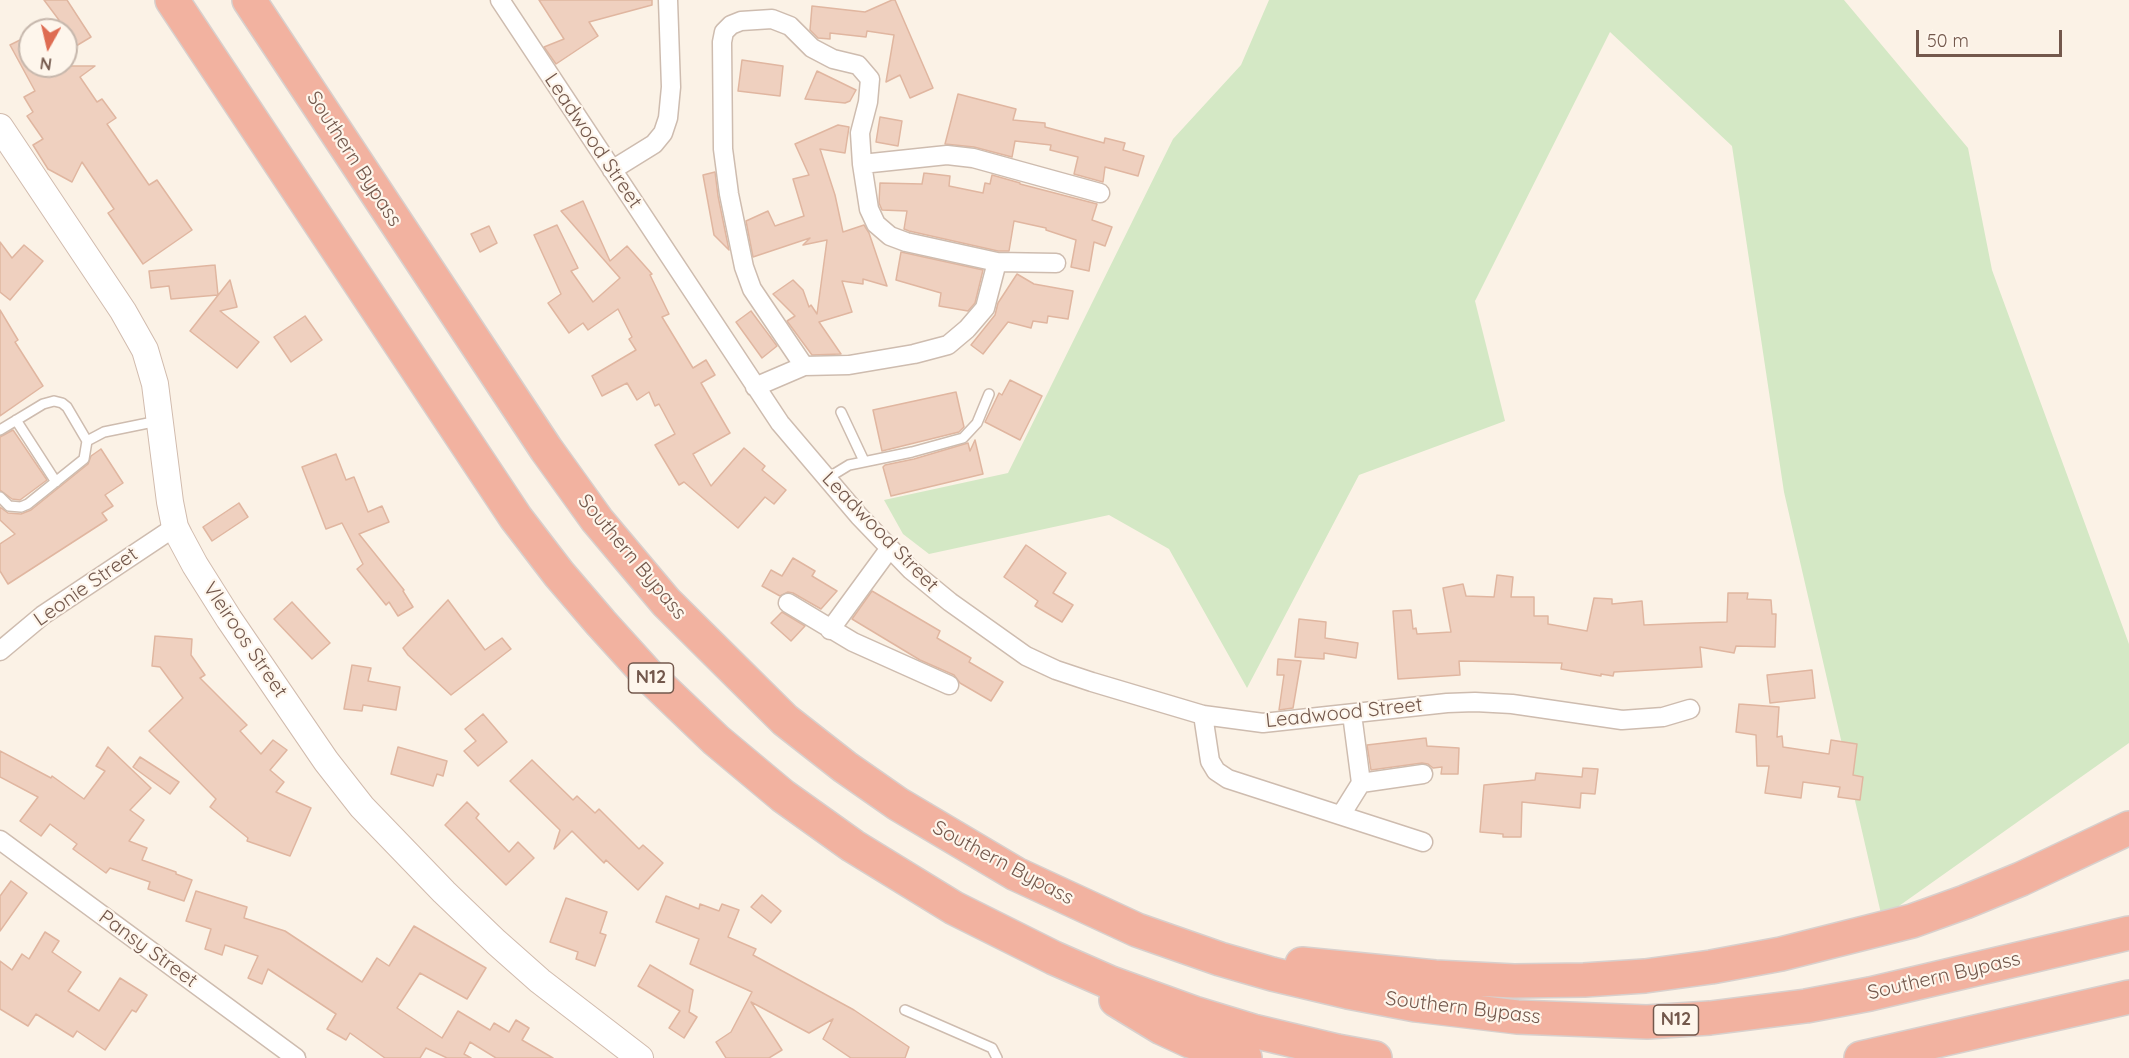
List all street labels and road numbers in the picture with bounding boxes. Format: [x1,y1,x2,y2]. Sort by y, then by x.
street label: Leadwood Street [539,69,647,213]
street label: Southern Bypass [301,87,407,231]
street label: Leadwood Street [817,467,943,597]
street label: Southern Bypass [573,489,691,625]
street label: Leonie Street [29,542,143,632]
street label: Vleiroos Street [198,578,292,702]
road number: N12 [628,663,674,693]
street label: Leadwood Street [1264,693,1424,733]
street label: Southern Bypass [928,816,1078,910]
street label: Pansy Street [94,905,202,993]
street label: Southern Bypass [1865,947,2023,1005]
street label: Southern Bypass [1384,987,1542,1029]
road number: N12 [1654,1005,1698,1035]

